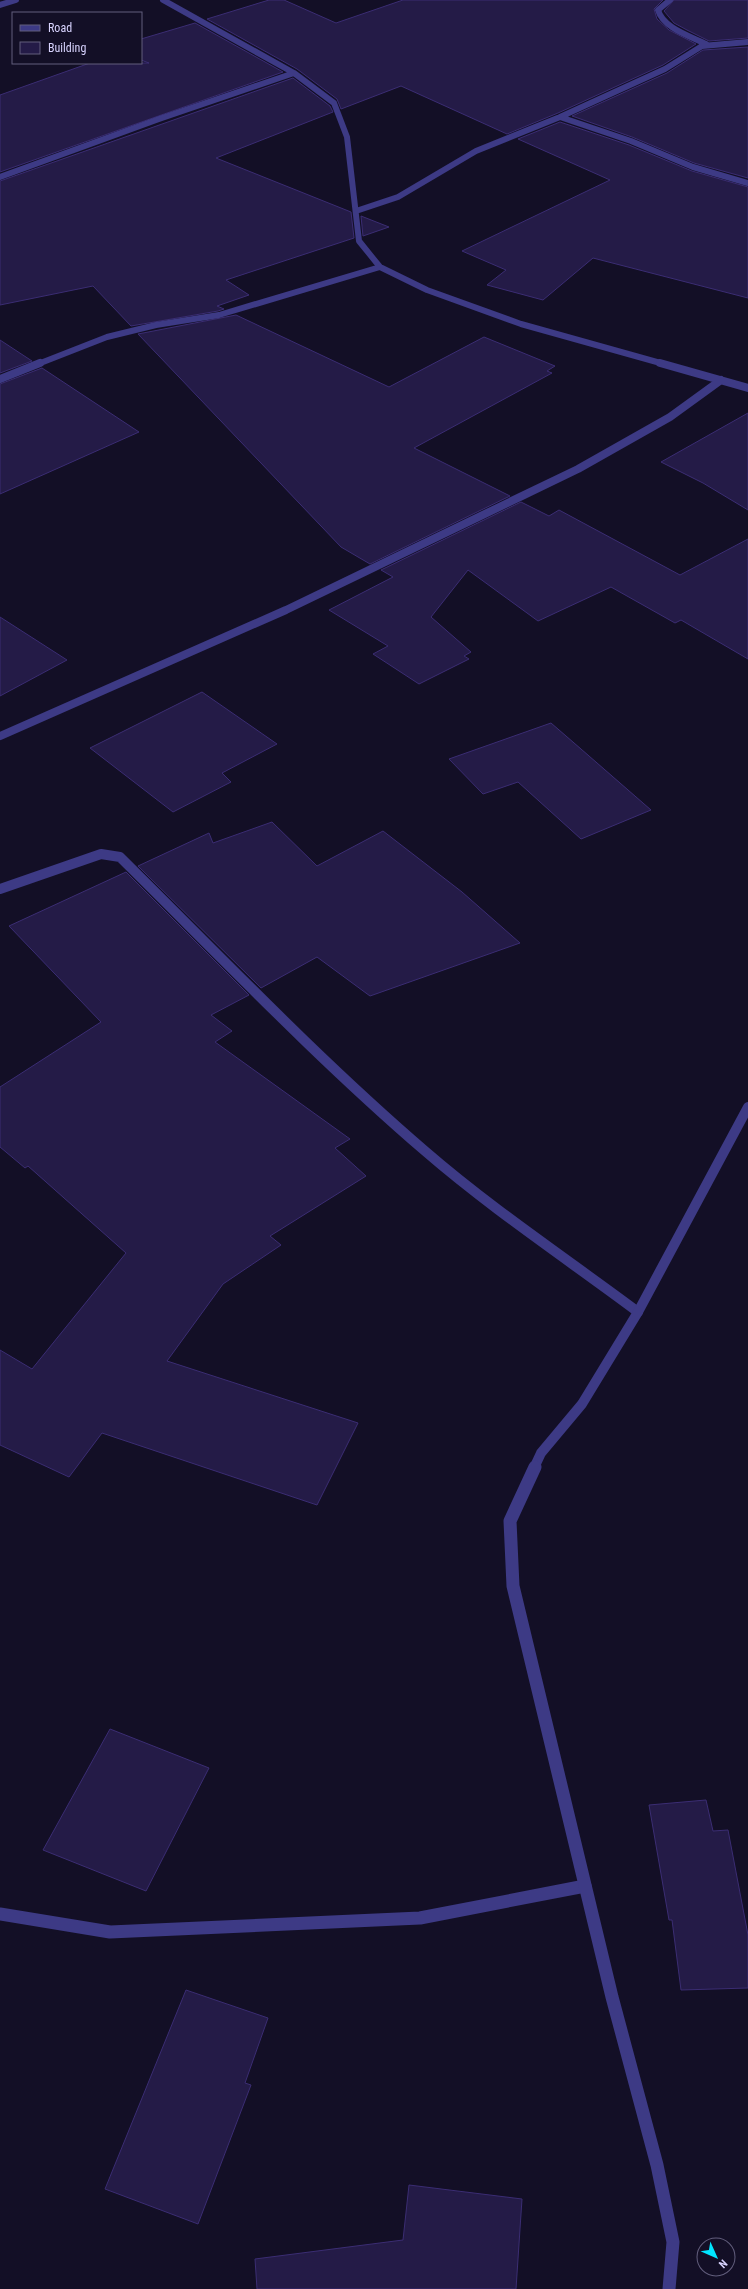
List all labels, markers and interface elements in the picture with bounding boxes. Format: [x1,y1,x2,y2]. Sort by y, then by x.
legend [12,12,142,64]
text: Road [48,21,72,35]
text: Building [48,41,86,55]
north arrow [696,2237,736,2277]
text: N [716,2257,730,2271]

